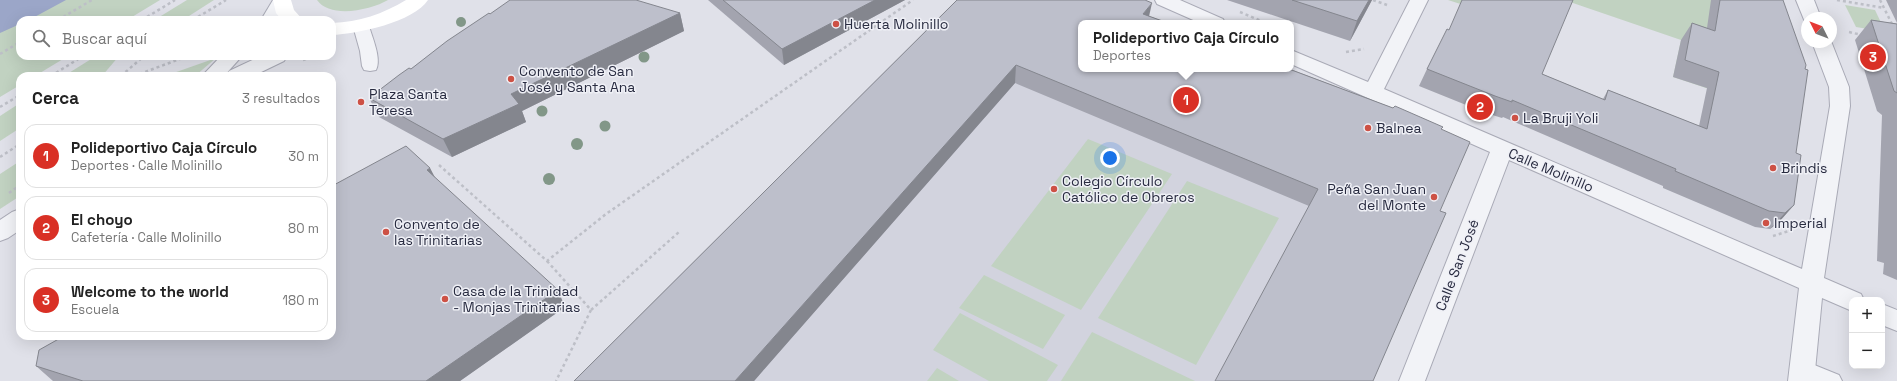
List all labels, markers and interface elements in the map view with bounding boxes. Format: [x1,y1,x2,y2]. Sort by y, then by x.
north arrow [1801,12,1837,48]
place label: Huerta Molinillo [844,15,949,33]
search box [16,16,336,60]
marker: Huerta Molinillo [831,19,841,29]
popup [1078,20,1294,72]
icon: search [30,27,52,49]
text: Polideportivo Caja Círculo [1093,28,1279,47]
text: Buscar aquí [62,29,147,48]
pin: 3 [1860,42,1886,72]
text: Deportes [1093,47,1151,64]
place label: Convento de San José y Santa Ana [519,62,635,96]
marker: Convento de San José y Santa Ana [506,74,516,84]
place label: Plaza Santa Teresa [369,85,447,119]
pin: 1 [1173,85,1199,115]
text: Cerca [32,87,79,109]
text: 3 resultados [242,90,320,107]
pin: 2 [1467,92,1493,122]
marker: Plaza Santa Teresa [356,97,366,107]
place label: La Bruji Yoli [1523,109,1599,127]
marker: La Bruji Yoli [1510,113,1520,123]
place label: Balnea [1376,119,1422,137]
marker: Balnea [1363,123,1373,133]
text: Polideportivo Caja Círculo [71,138,257,157]
street label: Calle Molinillo [1506,144,1596,196]
text: 1 [43,148,49,165]
text: 30 m [288,148,319,165]
your location [1100,148,1120,168]
text: Deportes · Calle Molinillo [71,157,222,174]
place label: Brindis [1781,159,1827,177]
marker: Brindis [1768,163,1778,173]
place label: Colegio Círculo Católico de Obreros [1062,172,1195,206]
place label: Peña San Juan del Monte [1327,180,1426,214]
marker: Colegio Círculo Católico de Obreros [1049,184,1059,194]
marker: Peña San Juan del Monte [1429,192,1439,202]
text: El choyo [71,210,133,229]
place label: Imperial [1774,214,1827,232]
place label: Convento de las Trinitarias [394,215,482,249]
street label: Calle San José [1431,217,1483,313]
marker: Imperial [1761,218,1771,228]
text: 2 [42,220,50,237]
text: 80 m [288,220,319,237]
marker: Convento de las Trinitarias [381,227,391,237]
text: Cafetería · Calle Molinillo [71,229,222,246]
text: Welcome to the world [71,282,229,301]
place label: Casa de la Trinidad - Monjas Trinitarias [453,282,580,316]
text: 3 [42,292,50,309]
text: 180 m [283,292,319,309]
marker: Casa de la Trinidad - Monjas Trinitarias [440,294,450,304]
map controls [1849,297,1885,369]
button: + [1849,297,1885,333]
text: Escuela [71,301,119,318]
button: − [1849,333,1885,369]

